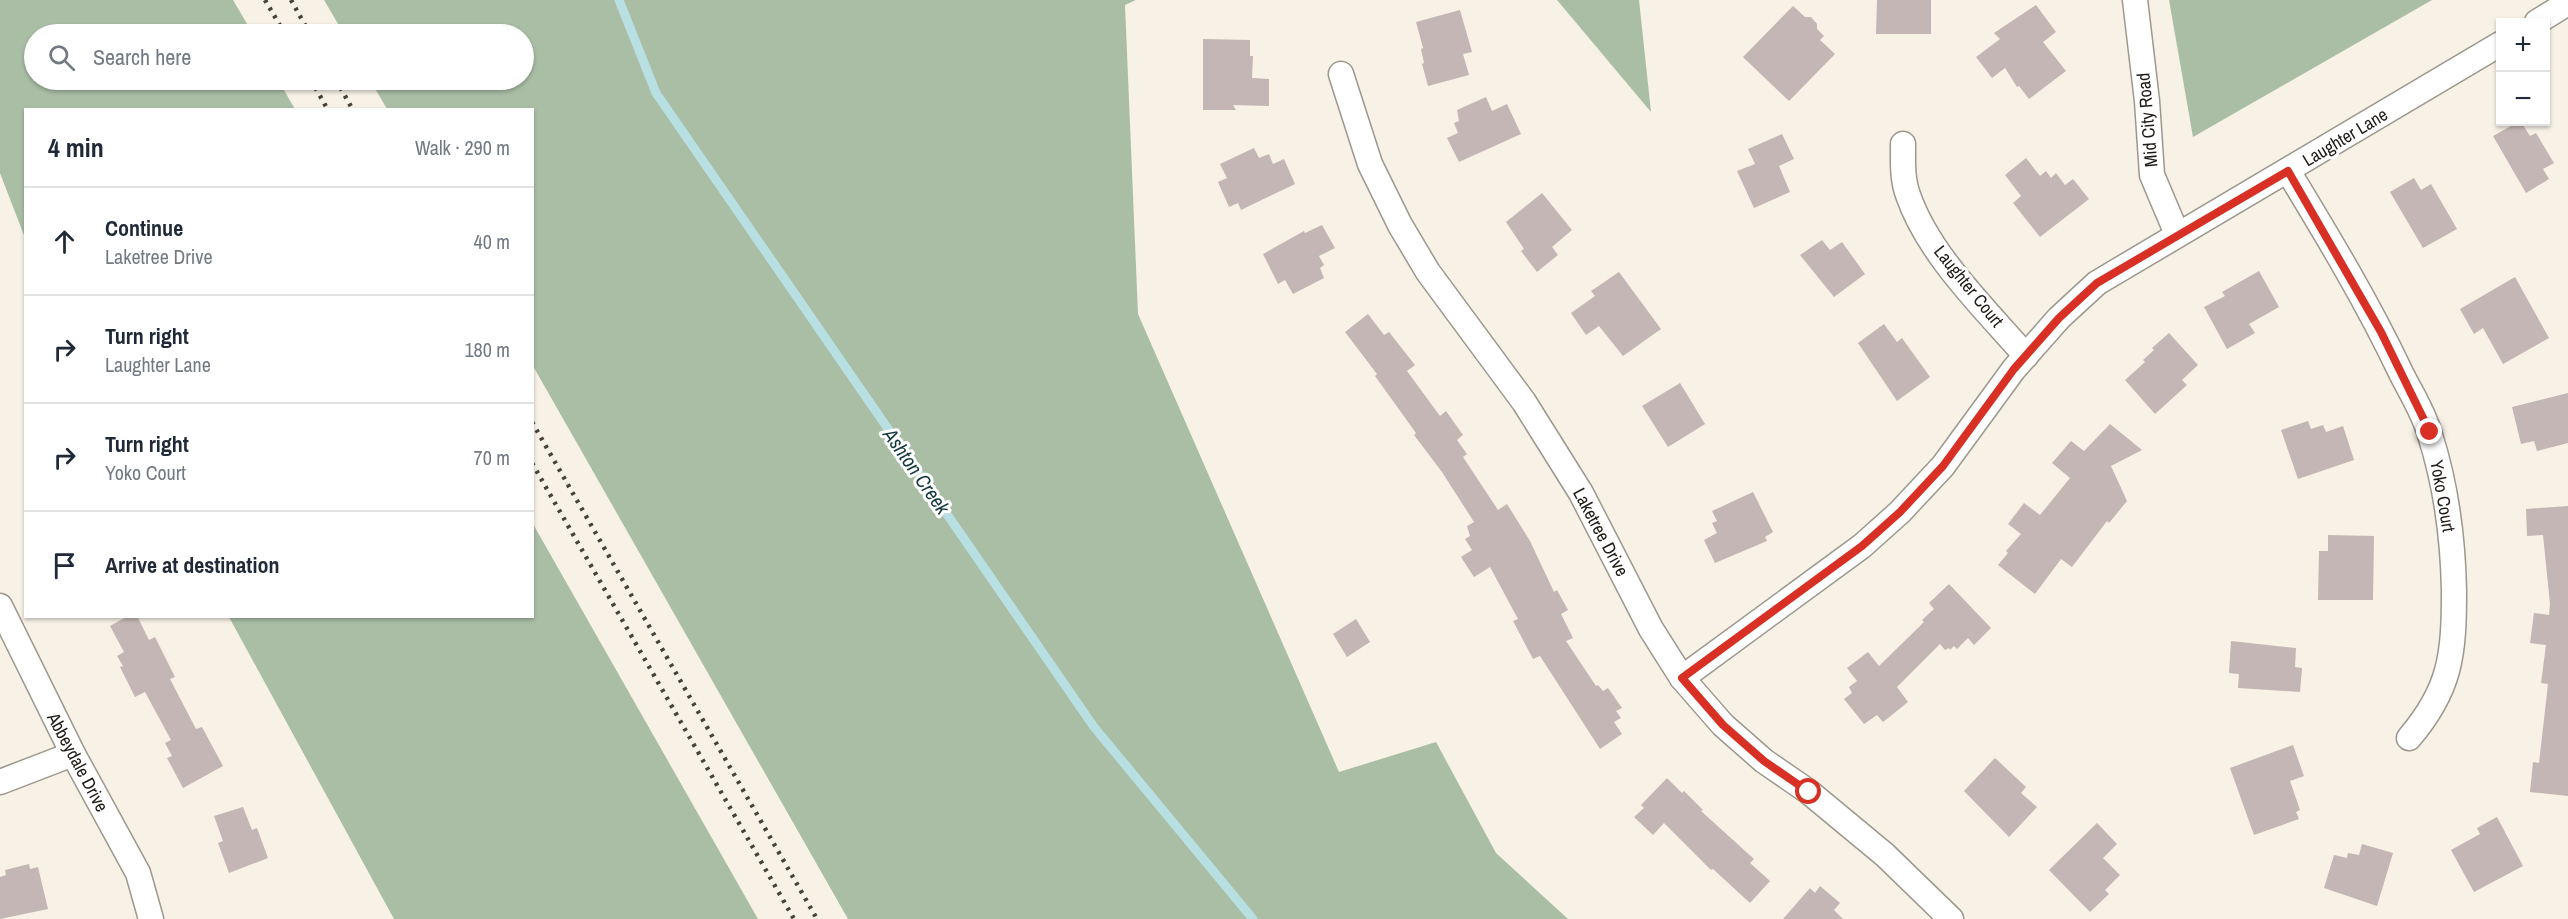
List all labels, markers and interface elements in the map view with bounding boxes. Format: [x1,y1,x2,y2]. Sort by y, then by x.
map controls [2496,18,2550,126]
button: + [2496,18,2550,72]
search box [24,24,534,90]
icon: search [45,41,78,74]
text: Search here [93,42,191,72]
street label: Mid City Road [2130,72,2164,168]
button: − [2496,72,2550,126]
street label: Laughter Lane [2298,102,2392,172]
text: 4 min [48,130,104,165]
text: Walk · 290 m [415,134,510,161]
text: Continue [105,213,183,243]
icon: ahead [48,225,81,258]
text: 40 m [474,228,510,255]
street label: Laughter Court [1928,240,2010,332]
text: Laketree Drive [105,243,213,270]
text: Turn right [105,321,189,351]
icon: right [48,333,81,366]
text: 180 m [464,336,510,363]
text: Laughter Lane [105,351,211,378]
route end [2416,418,2442,444]
water label: Ashton Creek [877,422,957,520]
text: Turn right [105,429,189,459]
icon: right [48,441,81,474]
text: 70 m [474,444,510,471]
street label: Yoko Court [2424,458,2462,534]
text: Yoko Court [105,459,186,486]
street label: Laketree Drive [1567,483,1635,581]
icon: arrive [48,549,81,582]
text: Arrive at destination [105,550,279,580]
street label: Abbeydale Drive [41,707,115,816]
route start [1795,778,1821,804]

